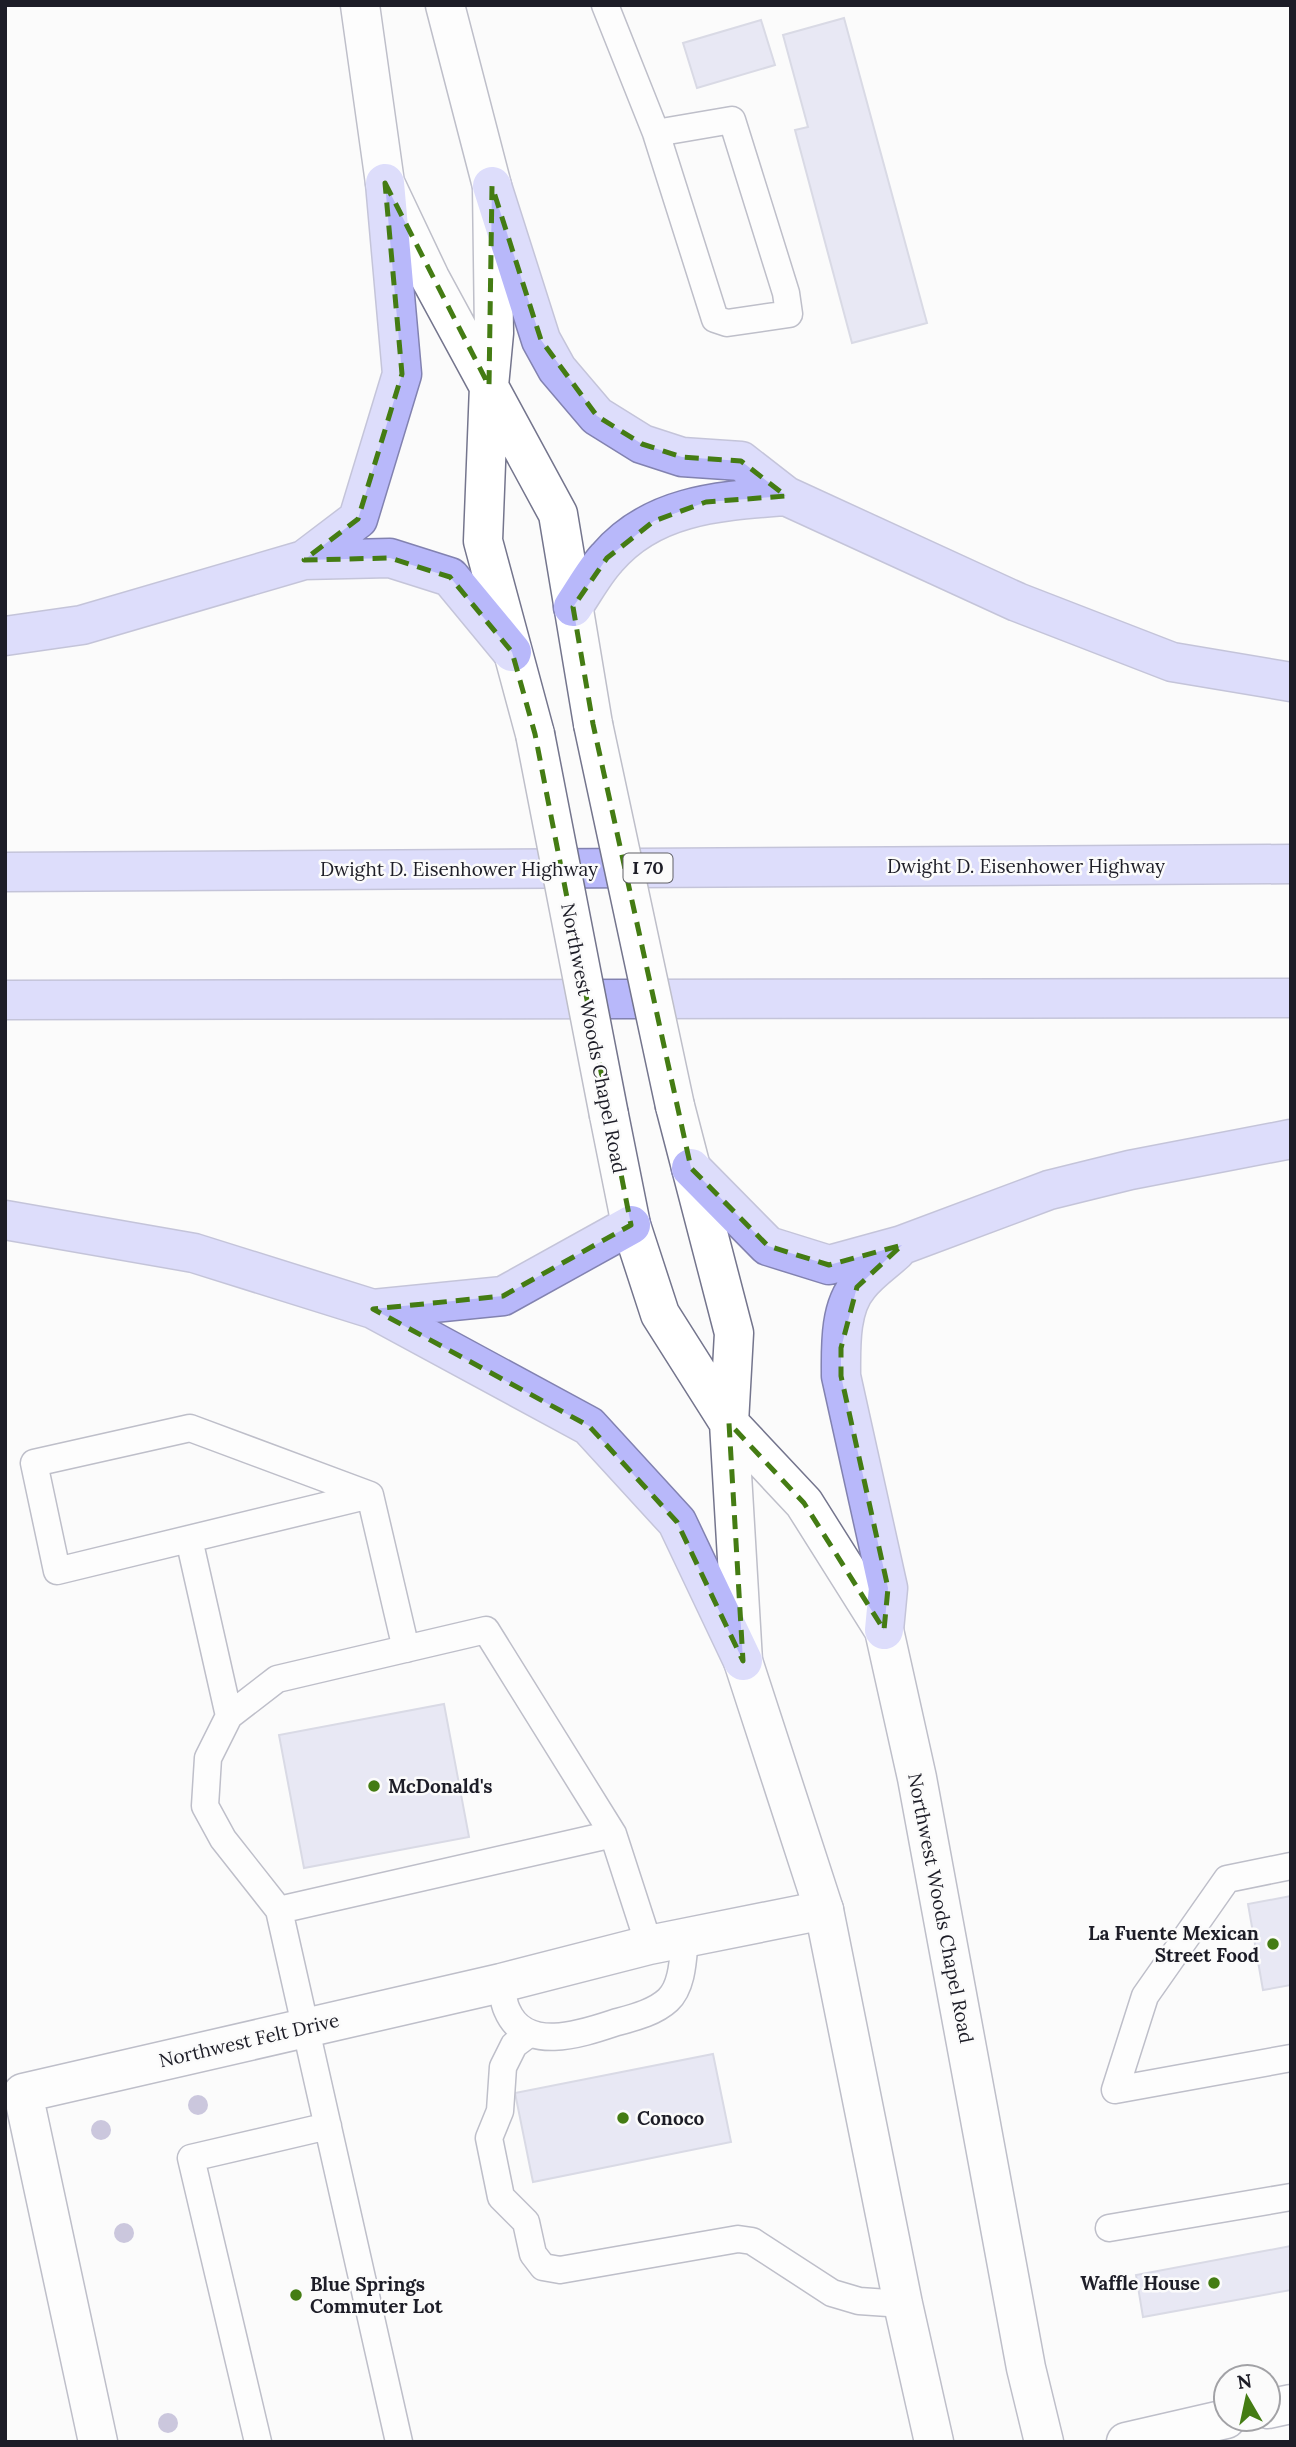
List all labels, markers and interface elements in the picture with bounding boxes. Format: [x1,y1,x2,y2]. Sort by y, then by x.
road number: I 70 [624,854,672,882]
street label: Dwight D. Eisenhower Highway [887,854,1165,878]
street label: Dwight D. Eisenhower Highway [320,857,598,881]
street label: Northwest Woods Chapel Road [556,901,632,1175]
street label: Northwest Woods Chapel Road [903,1771,979,2045]
place label: McDonald's [388,1774,493,1798]
marker: McDonald's [366,1778,382,1794]
place label: La Fuente Mexican Street Food [1088,1921,1259,1967]
marker: La Fuente Mexican Street Food [1265,1936,1281,1952]
street label: Northwest Felt Drive [157,2008,341,2072]
place label: Conoco [637,2106,705,2130]
marker: Conoco [615,2110,631,2126]
place label: Waffle House [1080,2271,1200,2295]
place label: Blue Springs Commuter Lot [310,2272,444,2318]
marker: Waffle House [1206,2275,1222,2291]
marker: Blue Springs Commuter Lot [288,2287,304,2303]
north arrow [1212,2363,1282,2433]
text: N [1235,2368,1254,2394]

